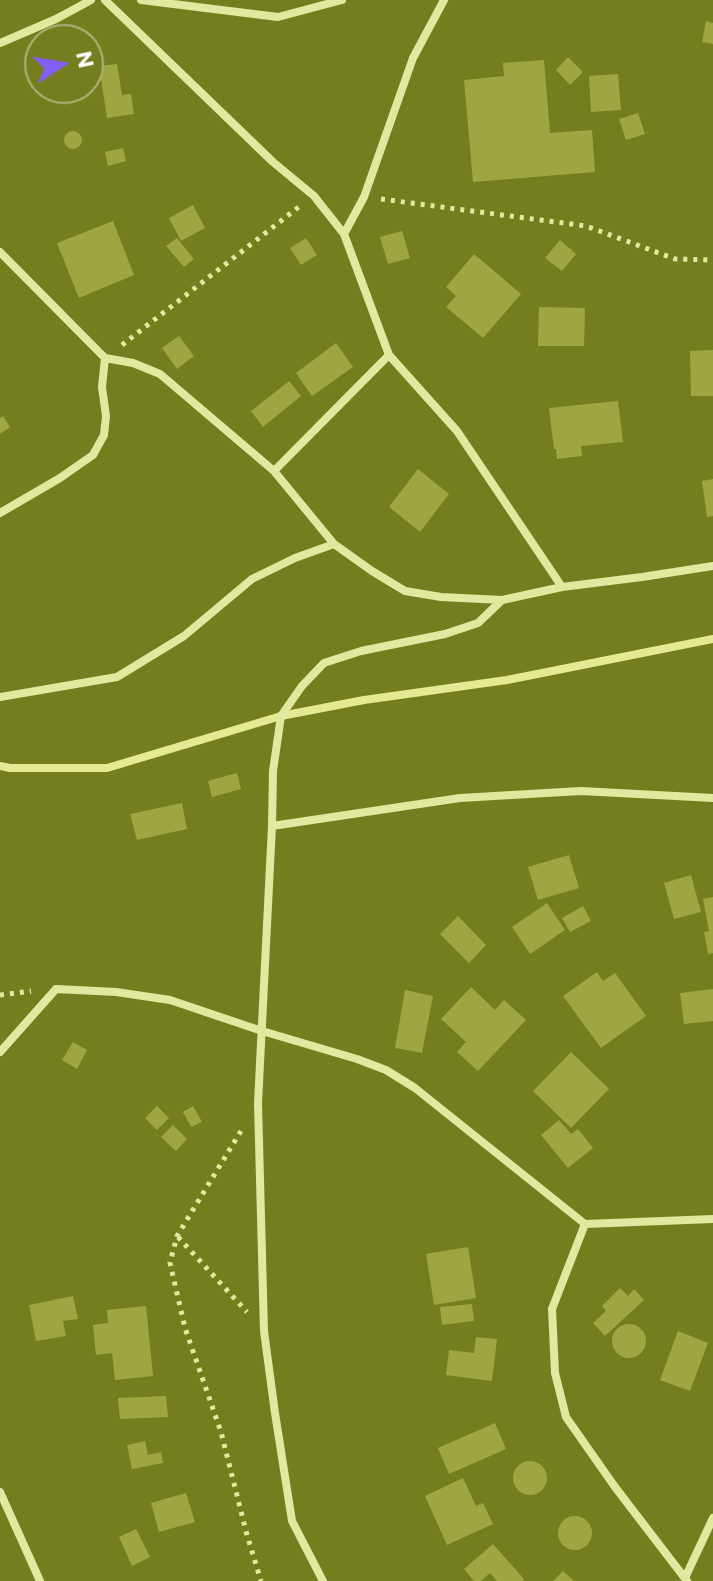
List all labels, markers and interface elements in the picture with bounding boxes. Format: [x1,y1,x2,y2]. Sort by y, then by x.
north arrow [24,24,104,104]
text: N [71,48,101,70]

